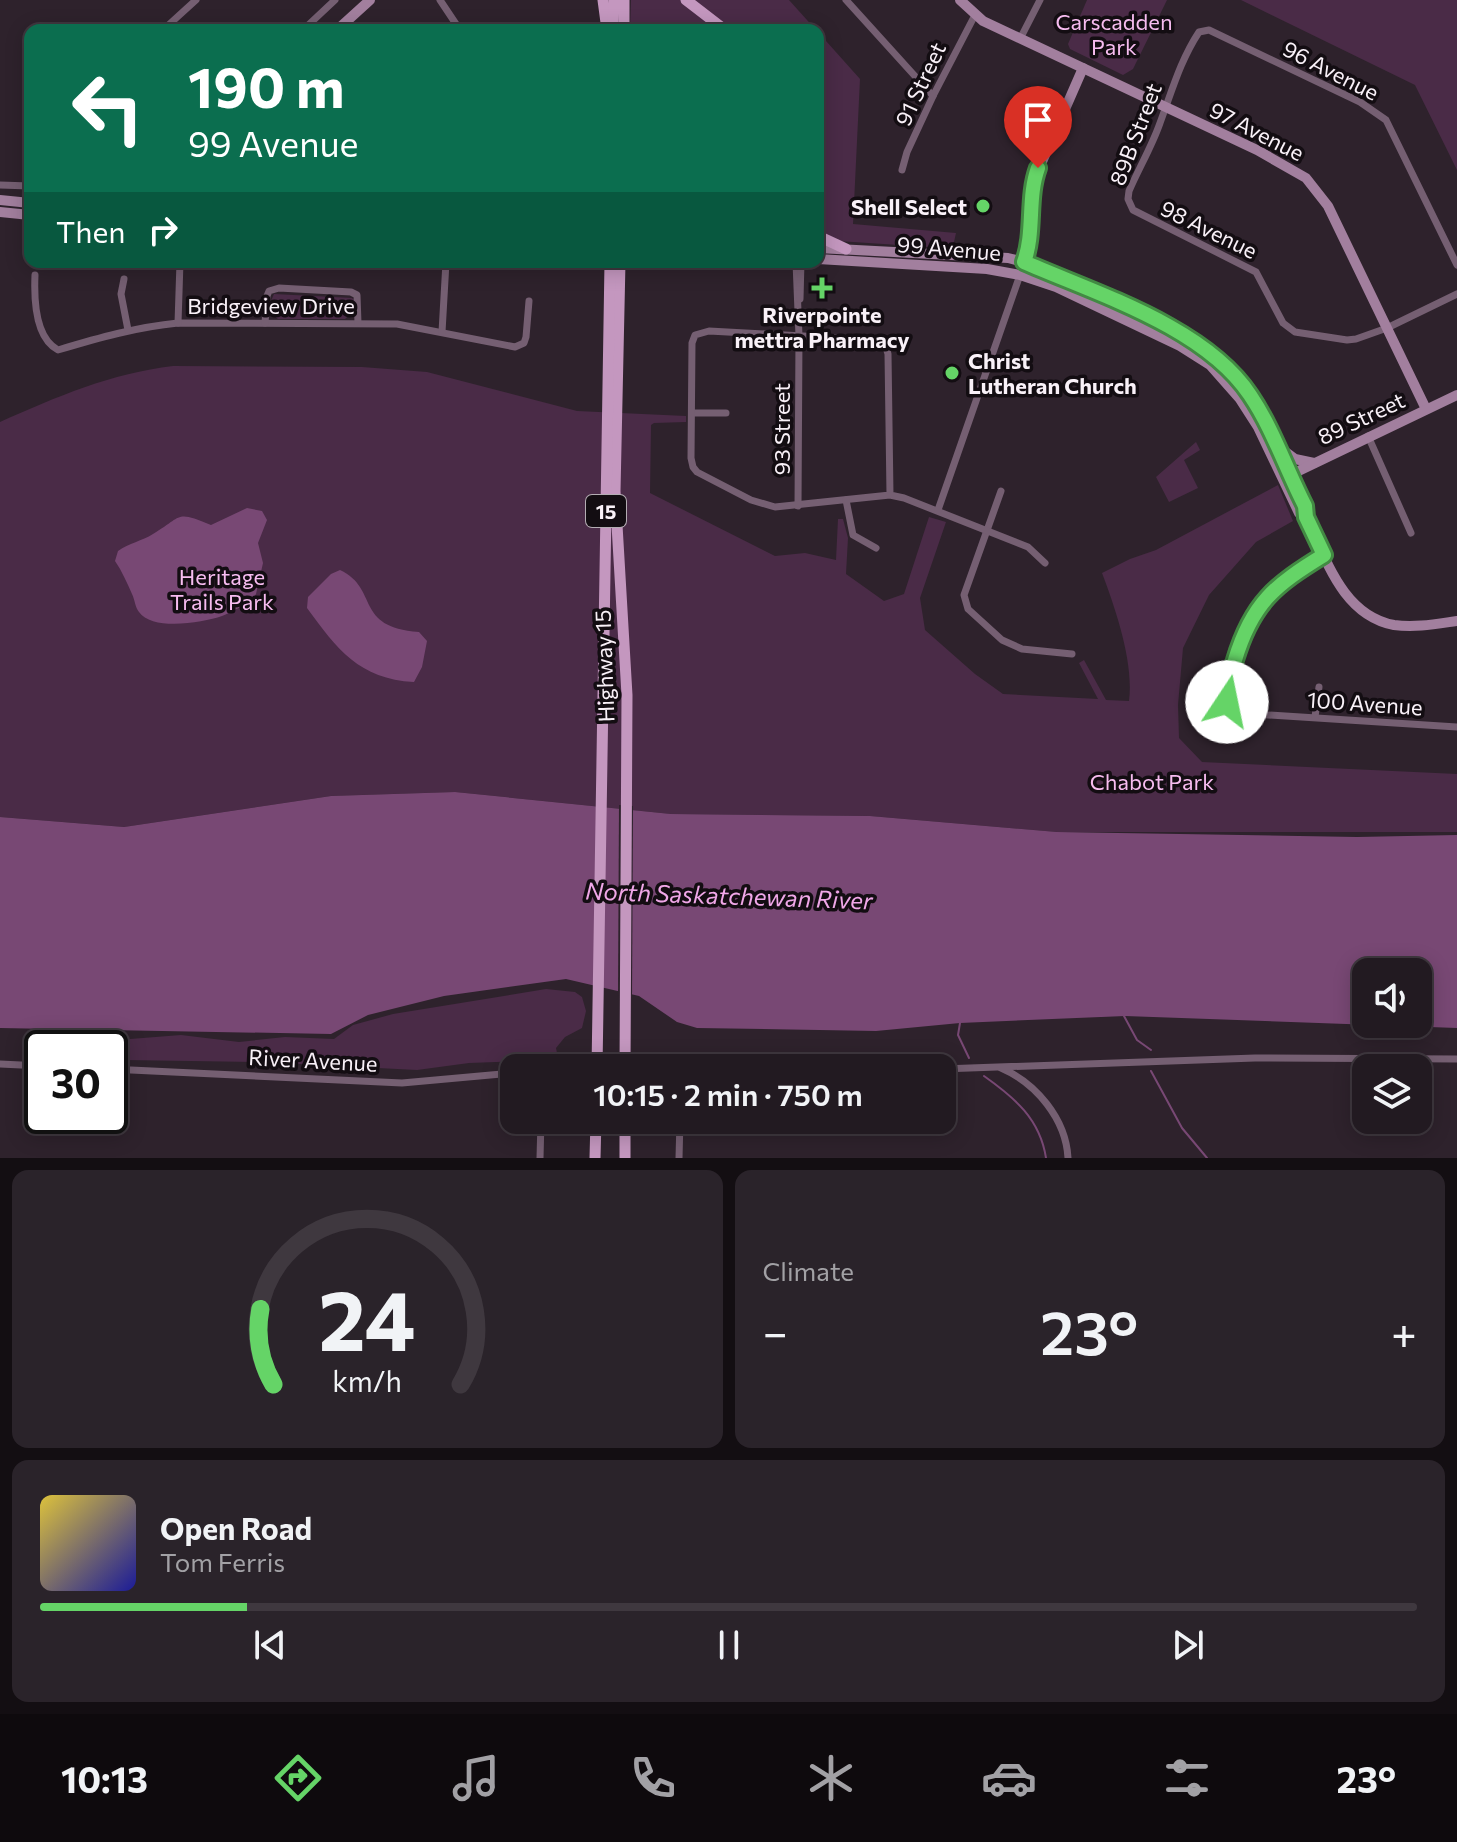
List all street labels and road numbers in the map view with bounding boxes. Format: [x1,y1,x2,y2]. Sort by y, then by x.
street label: 96 Avenue [1278,34,1384,106]
street label: 91 Street [889,38,951,130]
street label: 89B Street [1103,79,1167,189]
street label: 97 Avenue [1205,96,1309,166]
street label: 98 Avenue [1156,194,1262,264]
street label: 99 Avenue [896,230,1002,266]
street label: Bridgeview Drive [187,292,355,319]
street label: 93 Street [768,383,795,475]
street label: 89 Street [1313,386,1409,450]
road number: 15 [586,495,626,527]
street label: Highway 15 [589,609,619,723]
street label: 100 Avenue [1306,685,1424,721]
street label: River Avenue [248,1043,378,1077]

